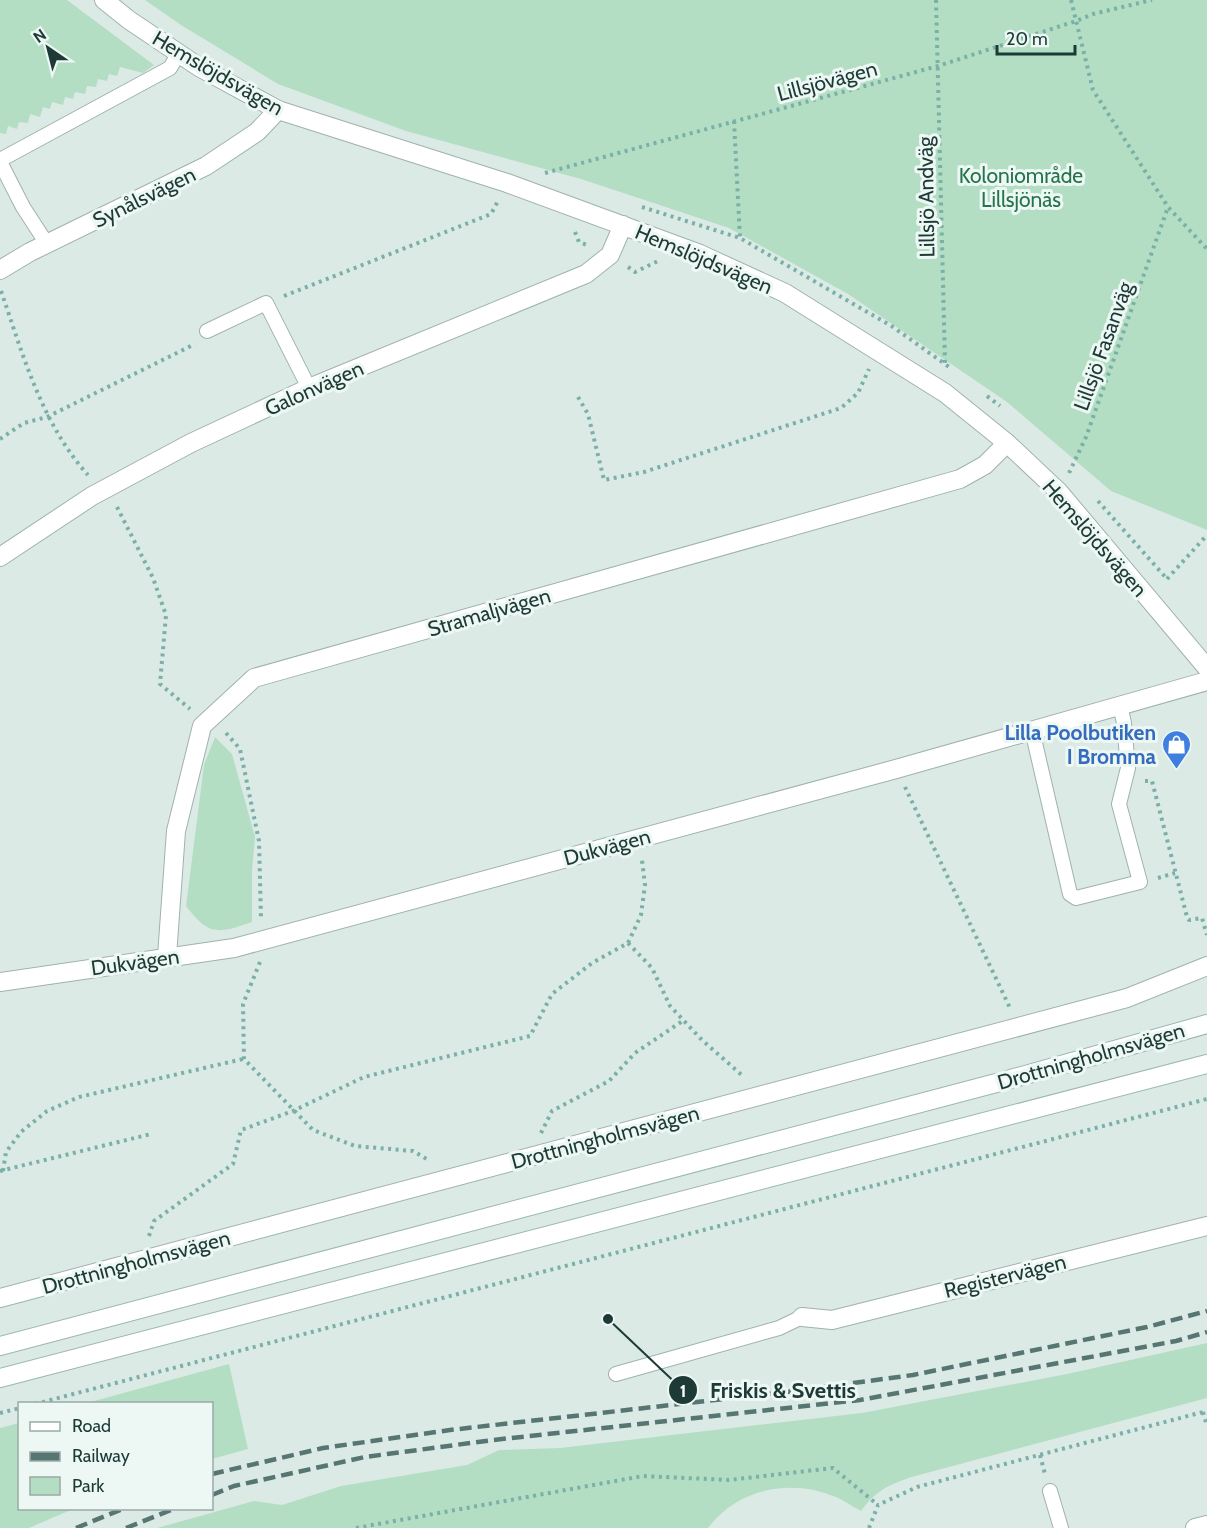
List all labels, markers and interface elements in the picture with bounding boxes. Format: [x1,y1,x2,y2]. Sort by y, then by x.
north arrow [18,18,78,78]
scale bar [997,18,1075,56]
text: N [30,25,50,47]
street label: Hemslöjdsvägen [148,25,288,121]
text: 20 m [1006,28,1048,50]
street label: Lillsjövägen [774,56,880,107]
street label: Lillsjö Andväg [912,136,941,258]
street label: Synålsvägen [89,161,199,233]
park label: Koloniområde Lillsjönäs [959,163,1083,213]
street label: Hemslöjdsvägen [631,219,776,300]
street label: Lillsjö Fasanväg [1068,278,1139,414]
street label: Galonvägen [261,355,367,421]
street label: Hemslöjdsvägen [1037,474,1153,602]
street label: Stramaljvägen [425,583,554,642]
place label: Lilla Poolbutiken I Bromma [1005,720,1157,769]
shop icon: Lilla Poolbutiken I Bromma [1161,728,1193,770]
street label: Dukvägen [561,823,653,871]
street label: Dukvägen [89,943,181,981]
street label: Drottningholmsvägen [994,1017,1188,1095]
street label: Drottningholmsvägen [508,1100,702,1174]
street label: Drottningholmsvägen [39,1225,233,1299]
street label: Registervägen [942,1249,1068,1303]
callout: Friskis & Svettis [668,1370,868,1410]
text: Friskis & Svettis [710,1377,856,1404]
text: 1 [680,1380,686,1402]
legend [18,1402,213,1510]
text: Road [72,1415,111,1437]
text: Railway [72,1445,130,1467]
text: Park [72,1475,105,1497]

